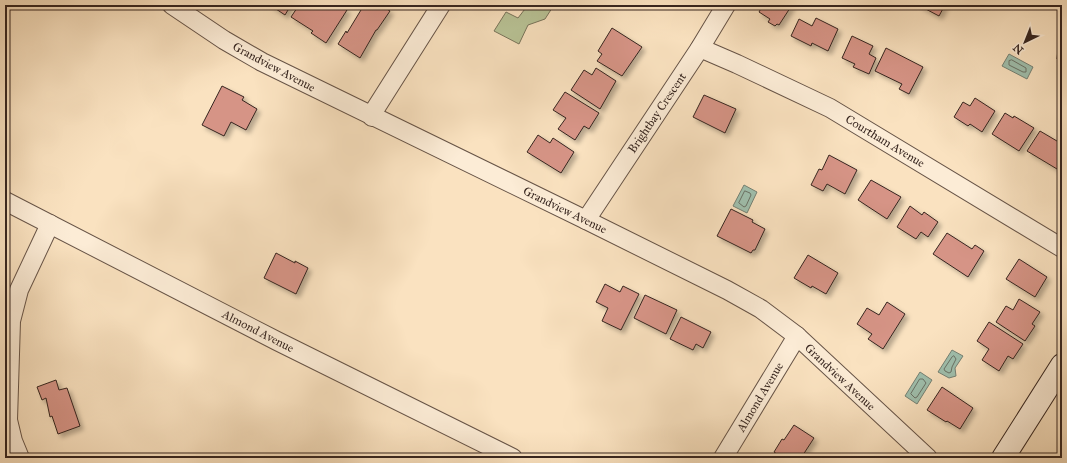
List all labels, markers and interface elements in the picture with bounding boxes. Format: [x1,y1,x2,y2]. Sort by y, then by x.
north arrow [1005,22,1045,62]
street label: Grandview Avenue [230,39,318,95]
text: N [1010,41,1026,57]
street label: Brightbay Crescent [625,70,690,156]
street label: Courtham Avenue [843,112,927,170]
street label: Grandview Avenue [521,184,609,236]
street label: Almond Avenue [219,306,296,355]
street label: Grandview Avenue [802,341,878,413]
street label: Almond Avenue [733,360,786,435]

